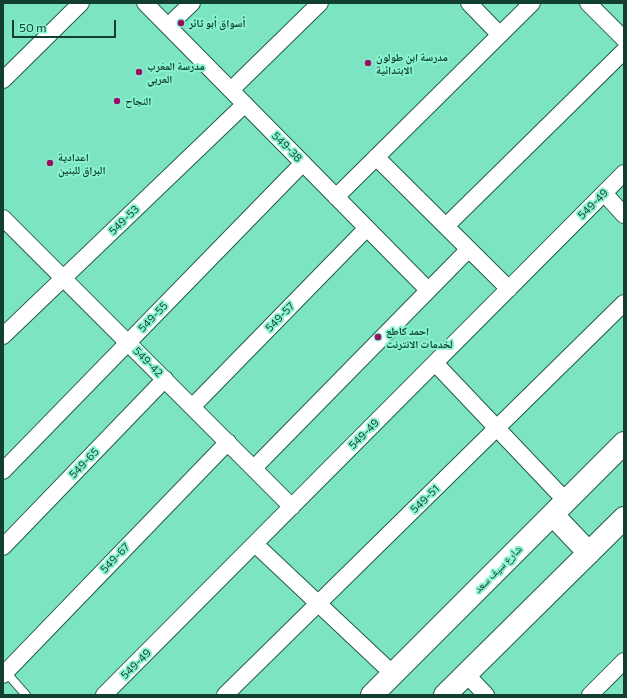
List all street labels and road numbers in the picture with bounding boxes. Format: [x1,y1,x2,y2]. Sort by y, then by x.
street label: 549-38 [269,129,305,165]
street label: 549-49 [575,186,611,222]
street label: 549-53 [106,202,142,238]
street label: 549-55 [135,299,171,335]
street label: 549-57 [263,299,297,335]
street label: 549-42 [130,344,166,380]
street label: 549-49 [346,416,382,452]
street label: 549-65 [66,445,102,481]
street label: 549-51 [408,482,442,516]
street label: 549-67 [98,540,132,576]
street label: شارع سيف سعد [471,542,525,596]
street label: 549-49 [118,646,154,682]

